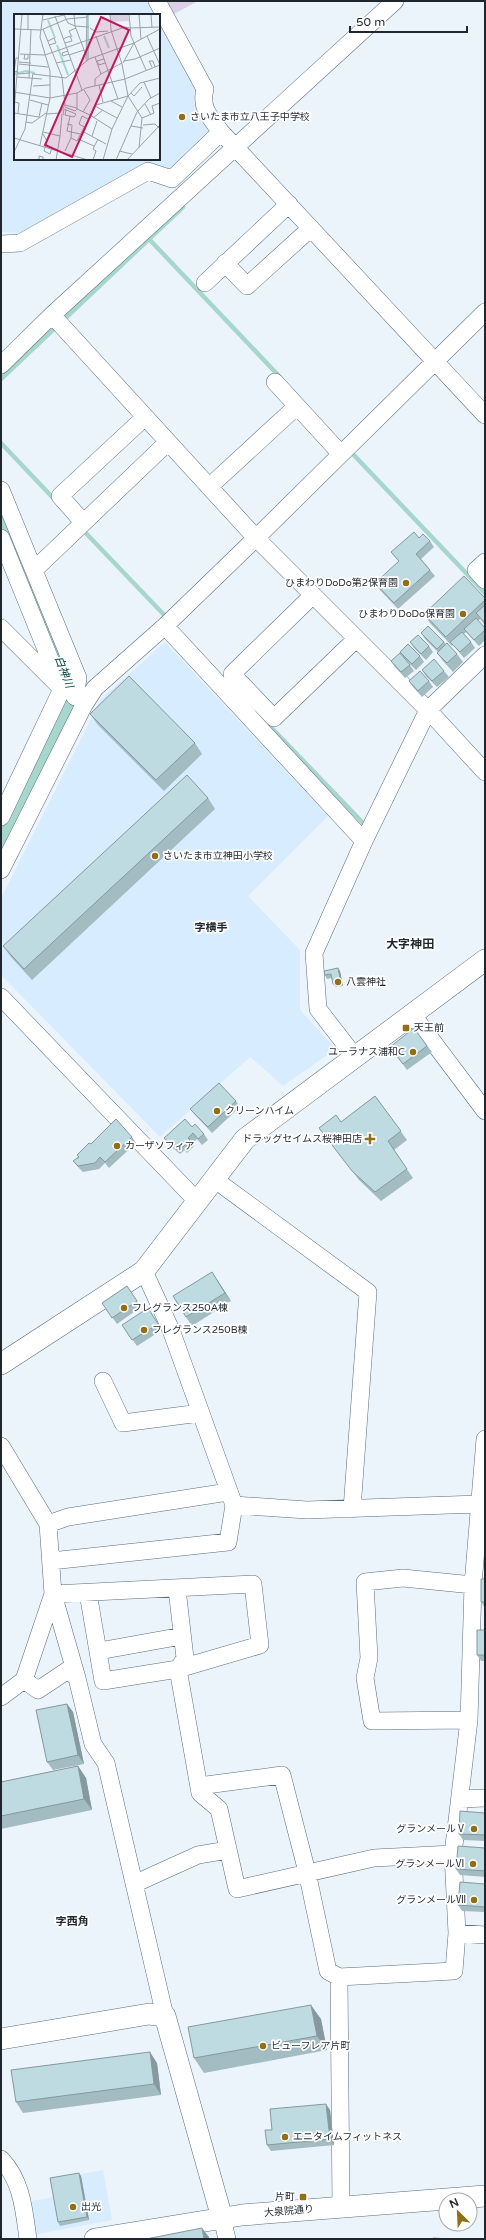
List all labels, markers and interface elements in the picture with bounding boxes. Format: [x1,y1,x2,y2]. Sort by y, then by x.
scale bar [350,8,467,34]
inset map [14,14,160,160]
text: 50 m [356,15,385,29]
place label: さいたま市立八王子中学校 [190,111,310,123]
marker: さいたま市立八王子中学校 [177,112,187,122]
place label: ひまわりDoDo第2保育園 [285,577,398,589]
marker: ひまわりDoDo第2保育園 [401,578,411,588]
place label: ひまわりDoDo保育園 [358,608,455,620]
marker: ひまわりDoDo保育園 [458,609,468,619]
water label: 白神川 [52,654,76,691]
place label: さいたま市立神田小学校 [163,850,273,862]
marker: さいたま市立神田小学校 [150,851,160,861]
district label: 字横手 [195,921,228,934]
district label: 大字神田 [386,937,434,951]
place label: 八雲神社 [346,976,386,988]
marker: 八雲神社 [333,977,343,987]
place label: 天王前 [414,1022,444,1034]
marker: 天王前 [401,1023,411,1033]
place label: ユーラナス浦和C [328,1046,405,1058]
marker: ユーラナス浦和C [408,1047,418,1057]
place label: クリーンハイム [225,1105,294,1117]
marker: クリーンハイム [212,1106,222,1116]
place label: ドラッグセイムス桜神田店 [242,1133,362,1145]
marker: ドラッグセイムス桜神田店 [365,1134,375,1144]
place label: カーザソフィア [125,1140,195,1152]
marker: カーザソフィア [112,1141,122,1151]
place label: フレグランス250A棟 [132,1302,228,1314]
marker: フレグランス250A棟 [119,1303,129,1313]
place label: フレグランス250B棟 [152,1324,248,1336]
marker: フレグランス250B棟 [139,1325,149,1335]
place label: グランメールⅤ [396,1823,466,1835]
marker: グランメールⅤ [469,1824,479,1834]
place label: グランメールⅥ [395,1858,465,1870]
marker: グランメールⅥ [468,1859,478,1869]
place label: グランメールⅦ [396,1894,466,1906]
marker: グランメールⅦ [469,1895,479,1905]
district label: 字西角 [56,1915,89,1928]
place label: ビューフレア片町 [271,2040,350,2052]
marker: ビューフレア片町 [258,2041,268,2051]
place label: エニタイムフィットネス [293,2131,402,2143]
marker: エニタイムフィットネス [280,2132,290,2142]
place label: 片町 [275,2191,295,2203]
marker: 片町 [298,2192,308,2202]
north arrow [438,2192,478,2232]
text: N [447,2196,461,2211]
place label: 出光 [81,2201,101,2213]
marker: 出光 [68,2202,78,2212]
street label: 大泉院通り [264,2203,314,2219]

